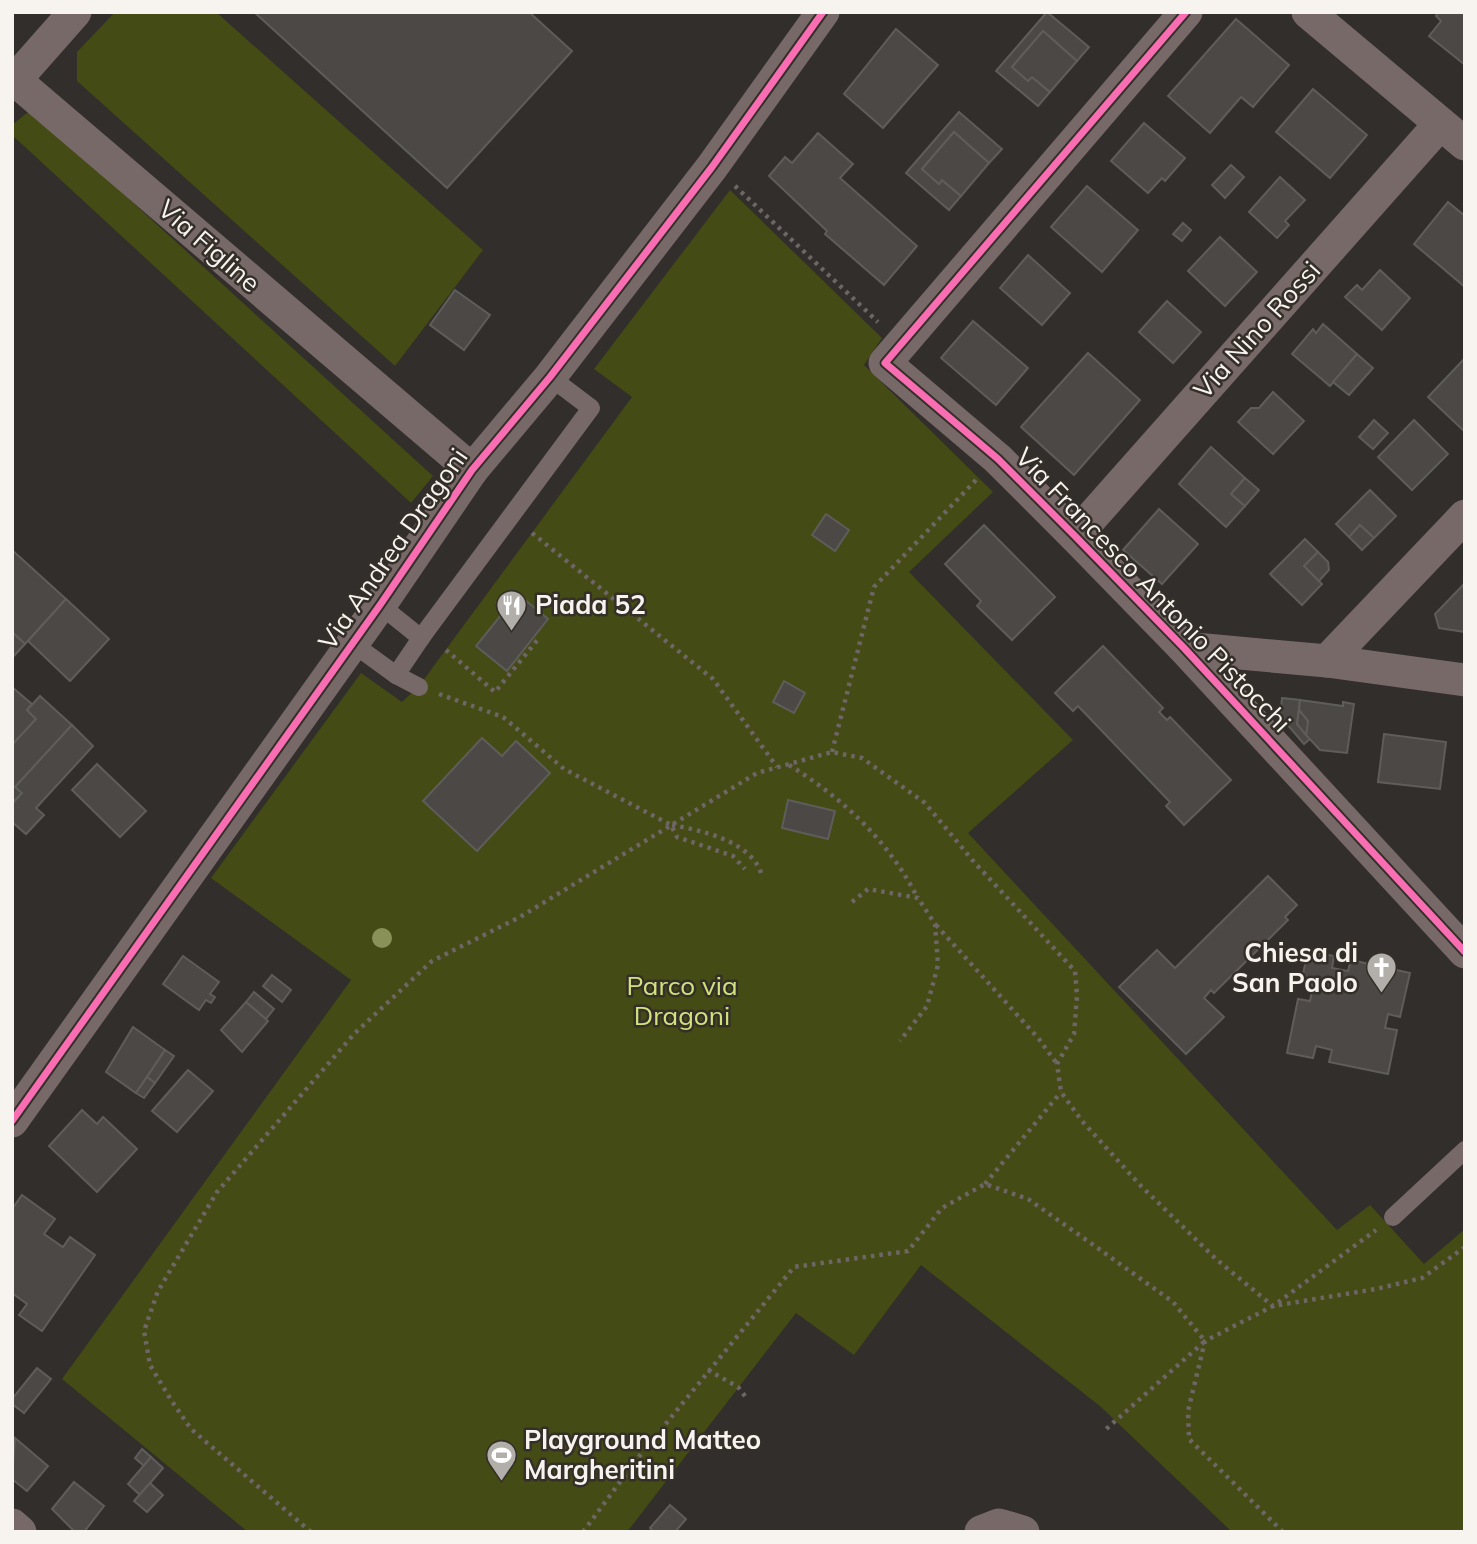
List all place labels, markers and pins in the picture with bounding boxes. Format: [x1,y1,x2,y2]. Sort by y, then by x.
restaurant icon: Piada 52 [495,588,529,632]
place label: Piada 52 [535,588,646,621]
place label: Chiesa di San Paolo [1232,936,1358,999]
church icon: Chiesa di San Paolo [1364,951,1398,995]
place label: Playground Matteo Margheritini [524,1423,761,1486]
sports icon: Playground Matteo Margheritini [484,1438,518,1482]

